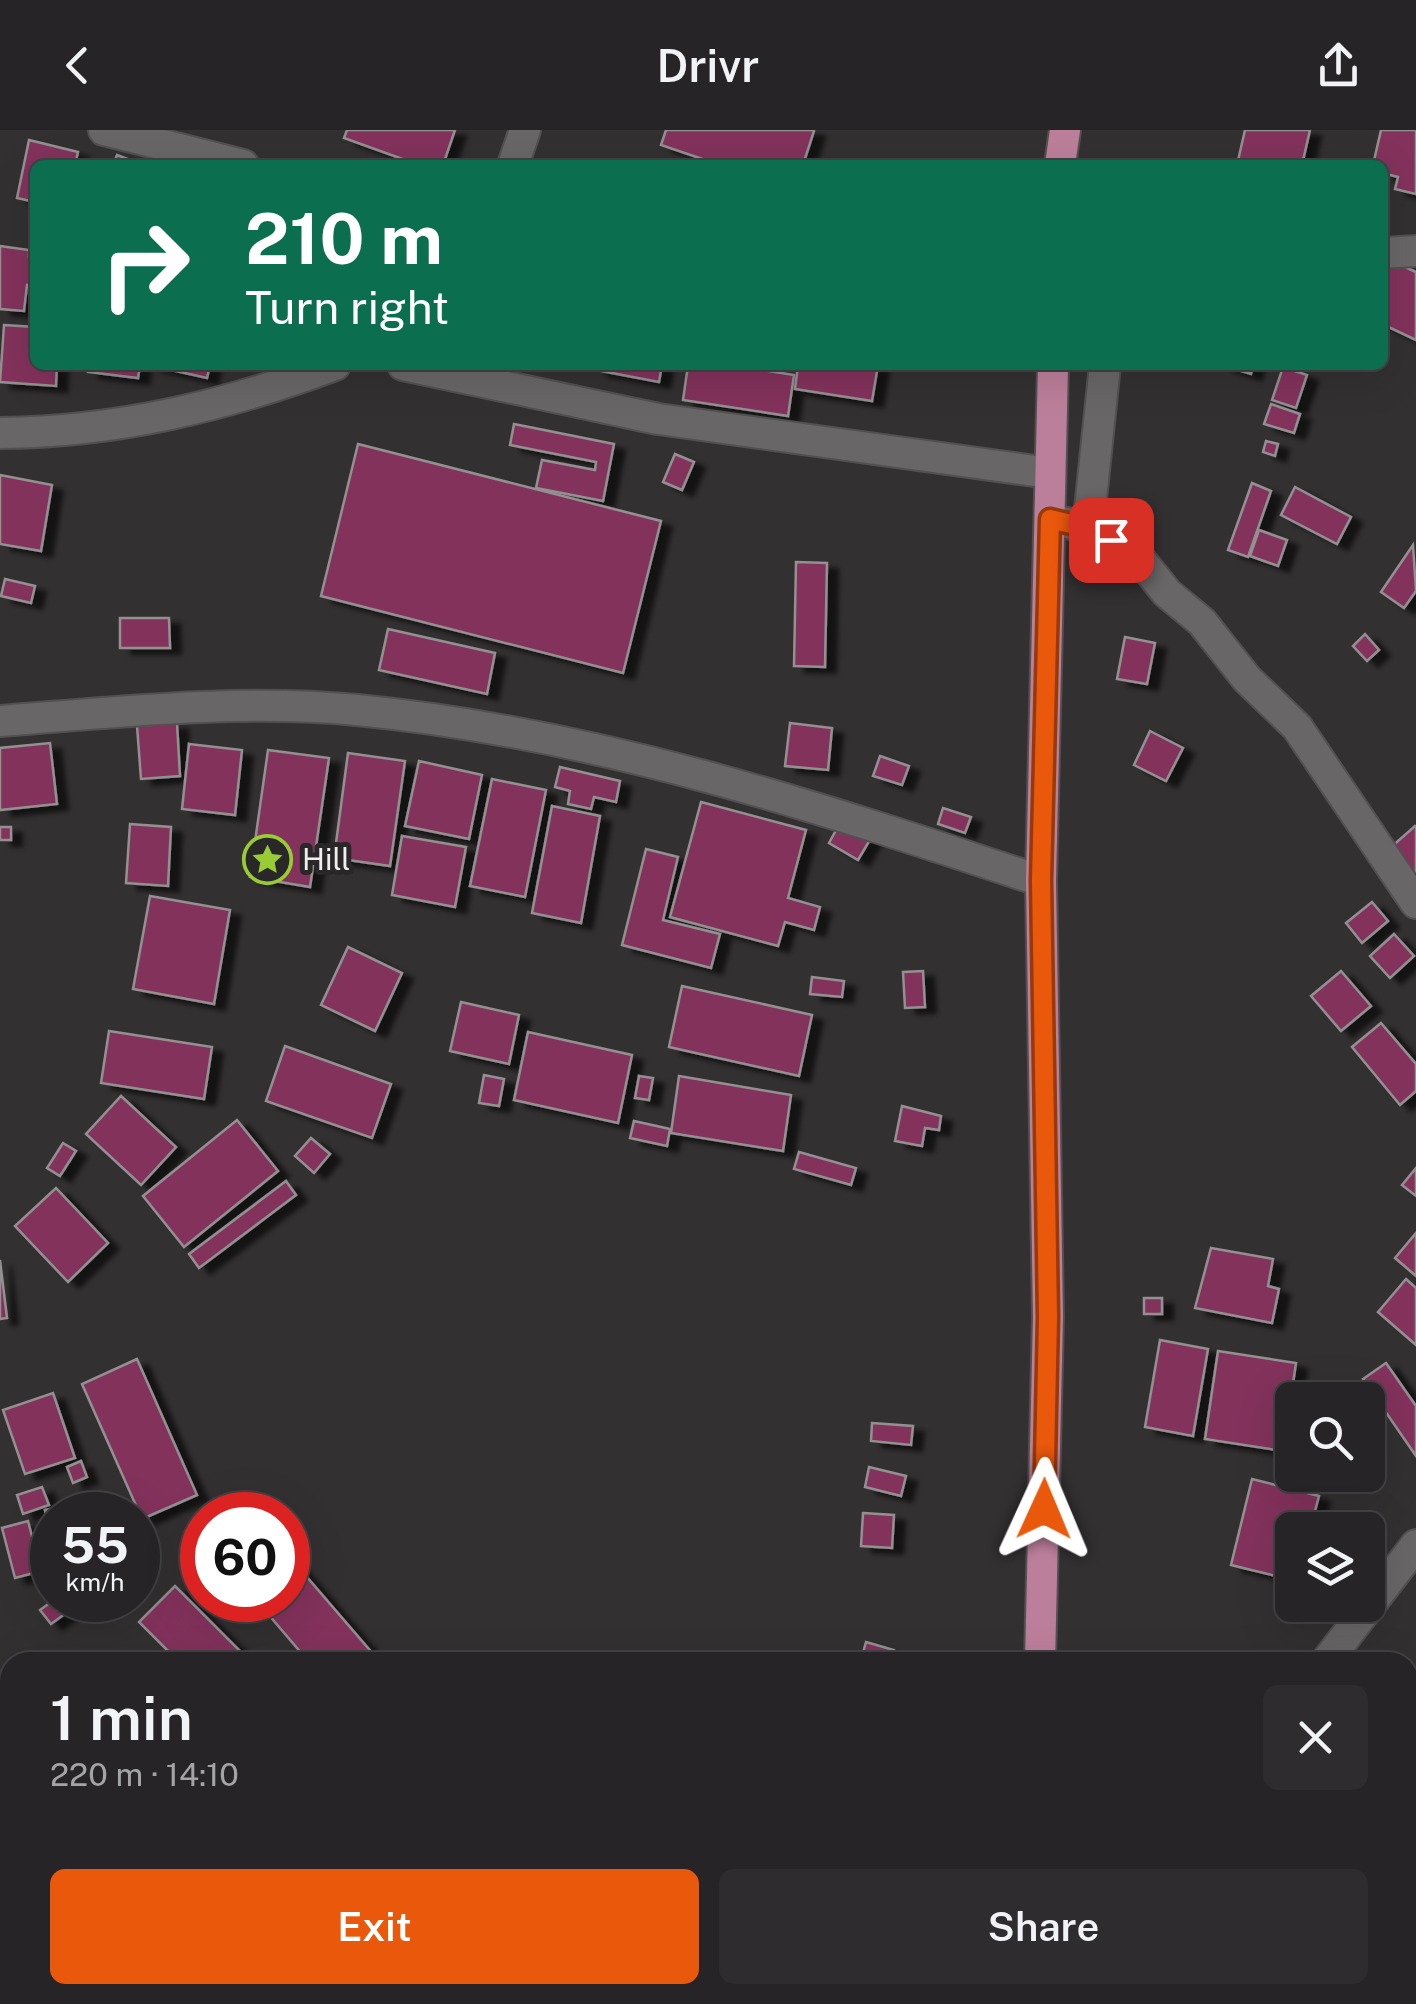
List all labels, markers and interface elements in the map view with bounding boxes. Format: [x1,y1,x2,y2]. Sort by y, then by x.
icon: back [50,38,105,93]
icon: share [1311,38,1366,93]
text: Drivr [657,39,759,92]
text: 210 m [245,197,443,280]
icon: right [80,200,210,330]
text: Turn right [245,281,449,334]
pin [1069,498,1154,583]
icon: arrive [1084,513,1139,568]
place icon: Hill [241,833,293,885]
place label: Hill [302,841,350,877]
map controls [1275,1382,1385,1622]
button: search [1275,1382,1385,1492]
position arrow [992,1457,1096,1561]
speed limit sign: 60 [180,1492,310,1622]
button: layers [1275,1512,1385,1622]
text: 55 [61,1515,129,1574]
text: km/h [66,1567,124,1597]
text: 1 min [50,1683,193,1754]
button: close [1263,1685,1368,1790]
text: 220 m · 14:10 [50,1756,239,1793]
button: Exit [50,1869,699,1984]
button: Share [719,1869,1368,1984]

